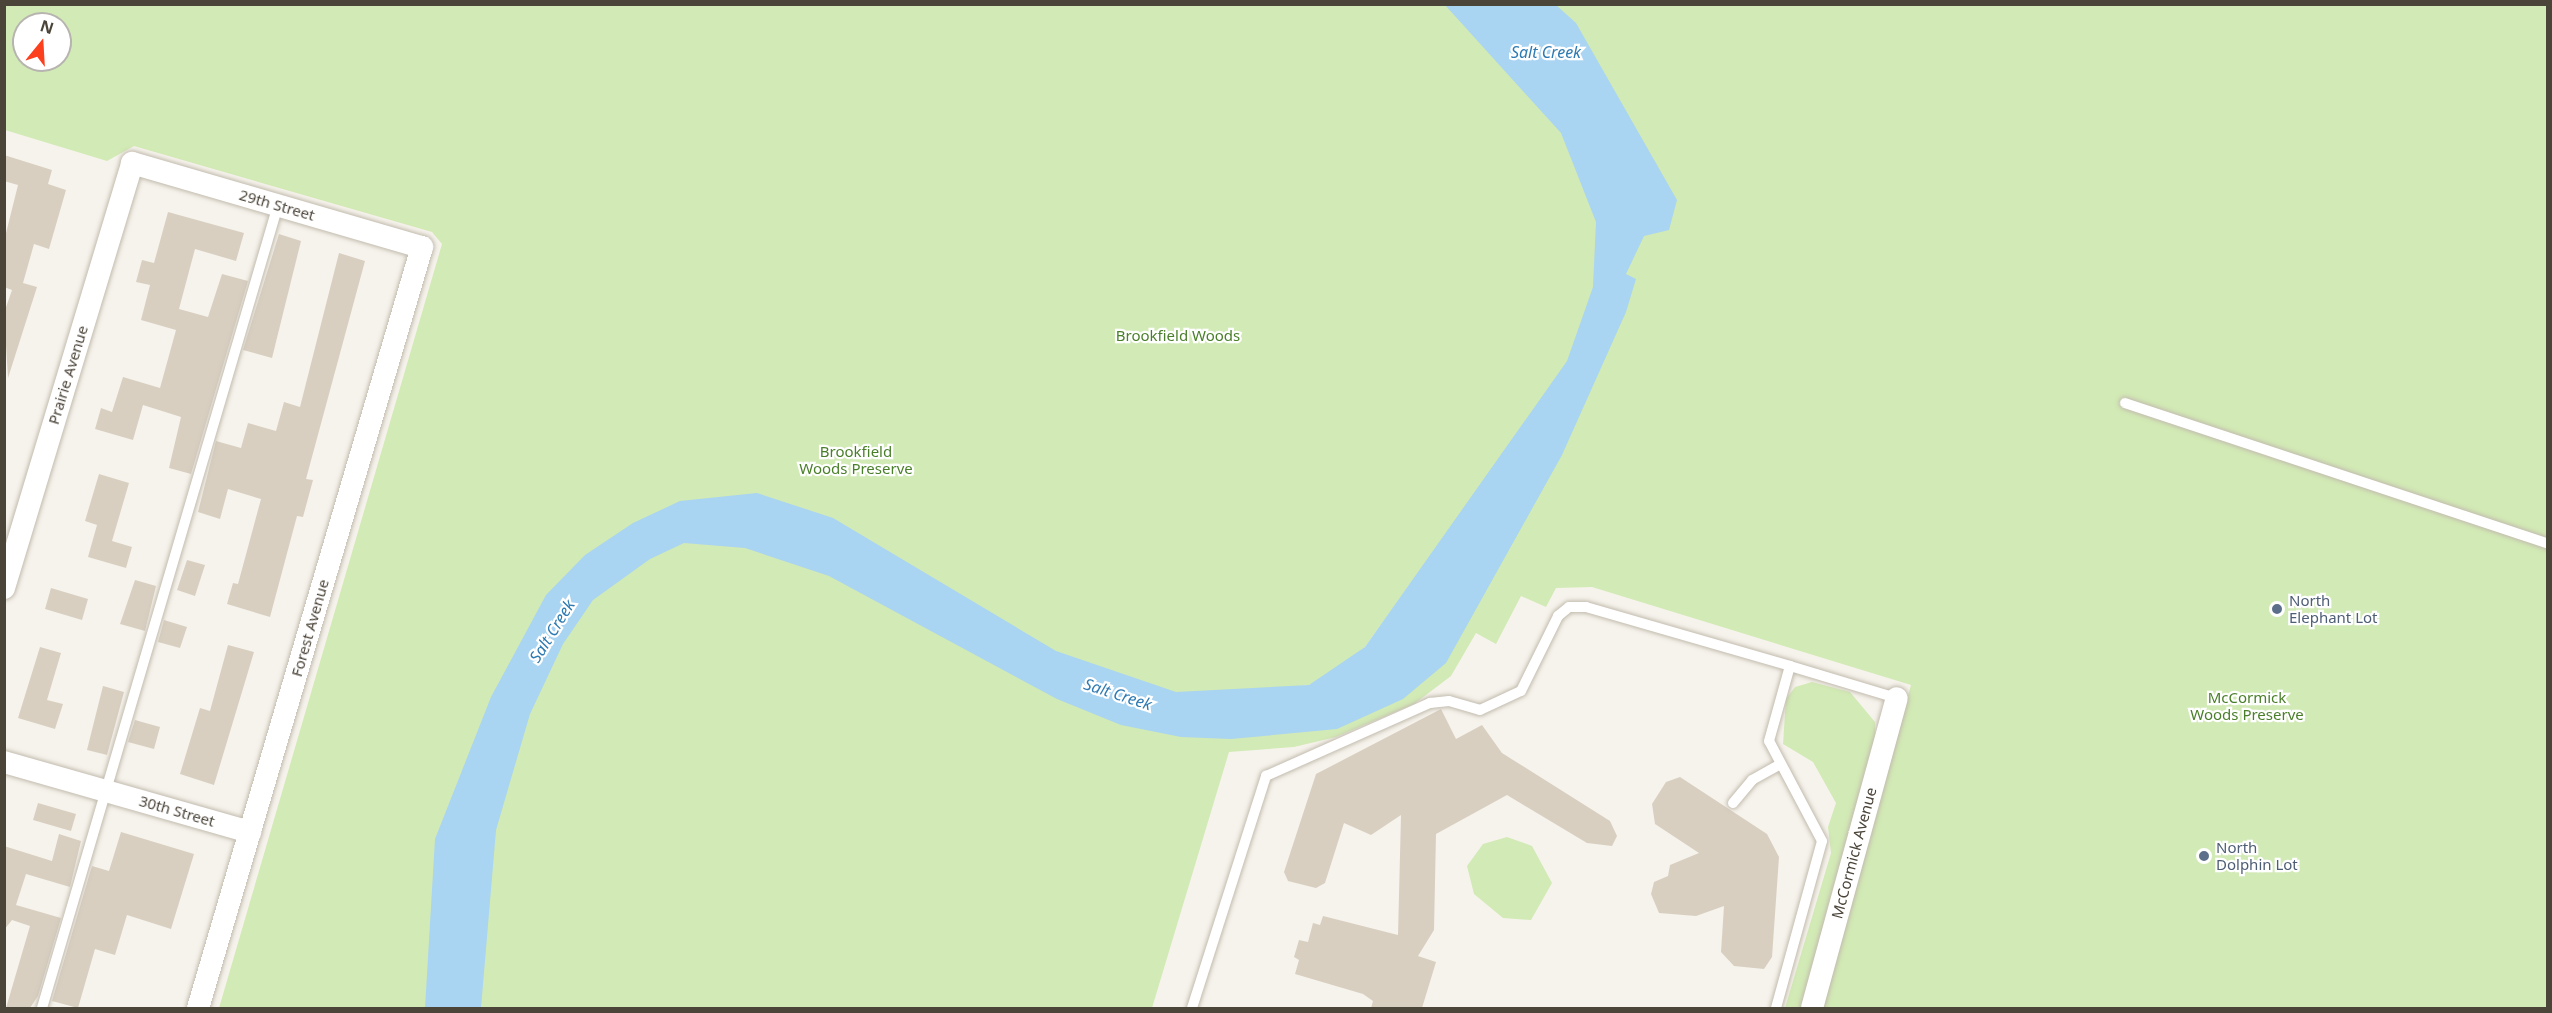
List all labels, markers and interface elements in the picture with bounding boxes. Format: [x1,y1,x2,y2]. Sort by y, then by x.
north arrow [12,12,72,72]
text: N [37,14,57,39]
water label: Salt Creek [1511,42,1581,62]
street label: 29th Street [237,186,317,224]
street label: Prairie Avenue [44,323,92,427]
park label: Brookfield Woods [1116,327,1240,345]
park label: Brookfield Woods Preserve [799,442,913,477]
street label: Forest Avenue [288,577,332,679]
place label: North Elephant Lot [2289,591,2378,626]
water label: Salt Creek [525,596,579,666]
marker: North Elephant Lot [2270,602,2284,616]
water label: Salt Creek [1082,674,1154,714]
park label: McCormick Woods Preserve [2190,688,2304,723]
street label: McCormick Avenue [1828,785,1880,921]
street label: 30th Street [137,792,217,830]
place label: North Dolphin Lot [2216,838,2298,873]
marker: North Dolphin Lot [2197,849,2211,863]

